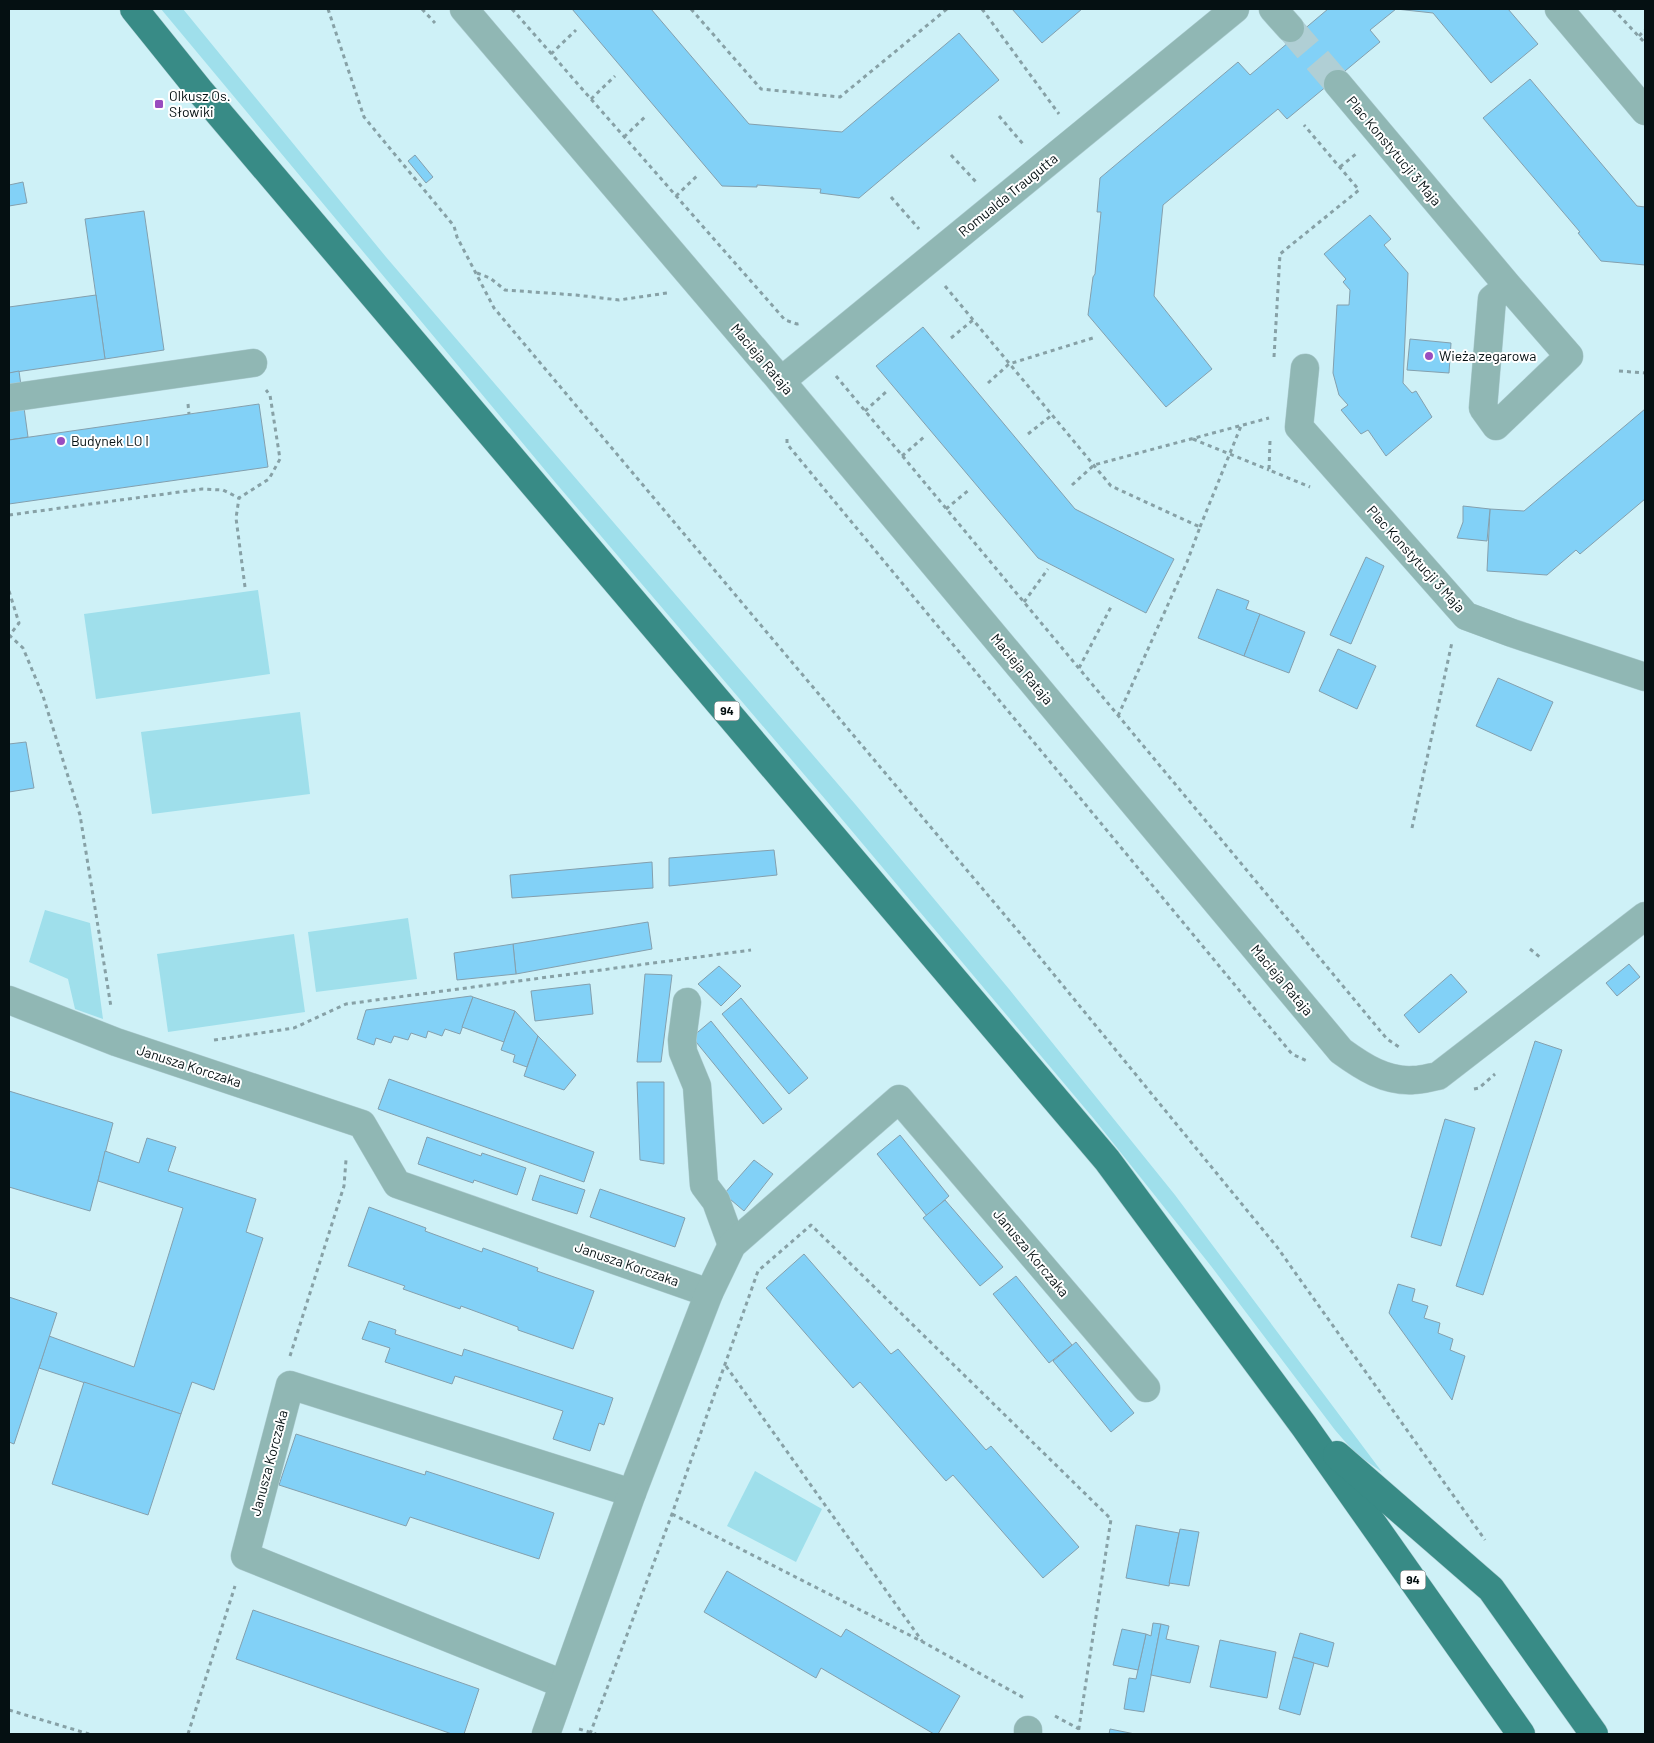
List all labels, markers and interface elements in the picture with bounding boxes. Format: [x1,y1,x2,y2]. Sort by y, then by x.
place label: Olkusz Os. Słowiki [169,87,231,120]
street label: Plac Konstytucji 3 Maja [1344,92,1445,209]
marker: Olkusz Os. Słowiki [153,98,165,110]
street label: Romualda Traugutta [955,149,1061,240]
street label: Macieja Rataja [728,320,797,398]
place label: Wieża zegarowa [1439,347,1536,364]
marker: Wieża zegarowa [1423,350,1435,362]
place label: Budynek LO I [71,432,149,449]
marker: Budynek LO I [55,435,67,447]
street label: Plac Konstytucji 3 Maja [1364,502,1469,616]
street label: Macieja Rataja [988,630,1057,708]
road number: 94 [714,701,740,720]
street label: Macieja Rataja [1248,941,1317,1019]
street label: Janusza Korczaka [135,1041,244,1090]
street label: Janusza Korczaka [990,1205,1073,1300]
street label: Janusza Korczaka [573,1238,681,1289]
street label: Janusza Korczaka [246,1408,291,1518]
road number: 94 [1400,1570,1426,1590]

